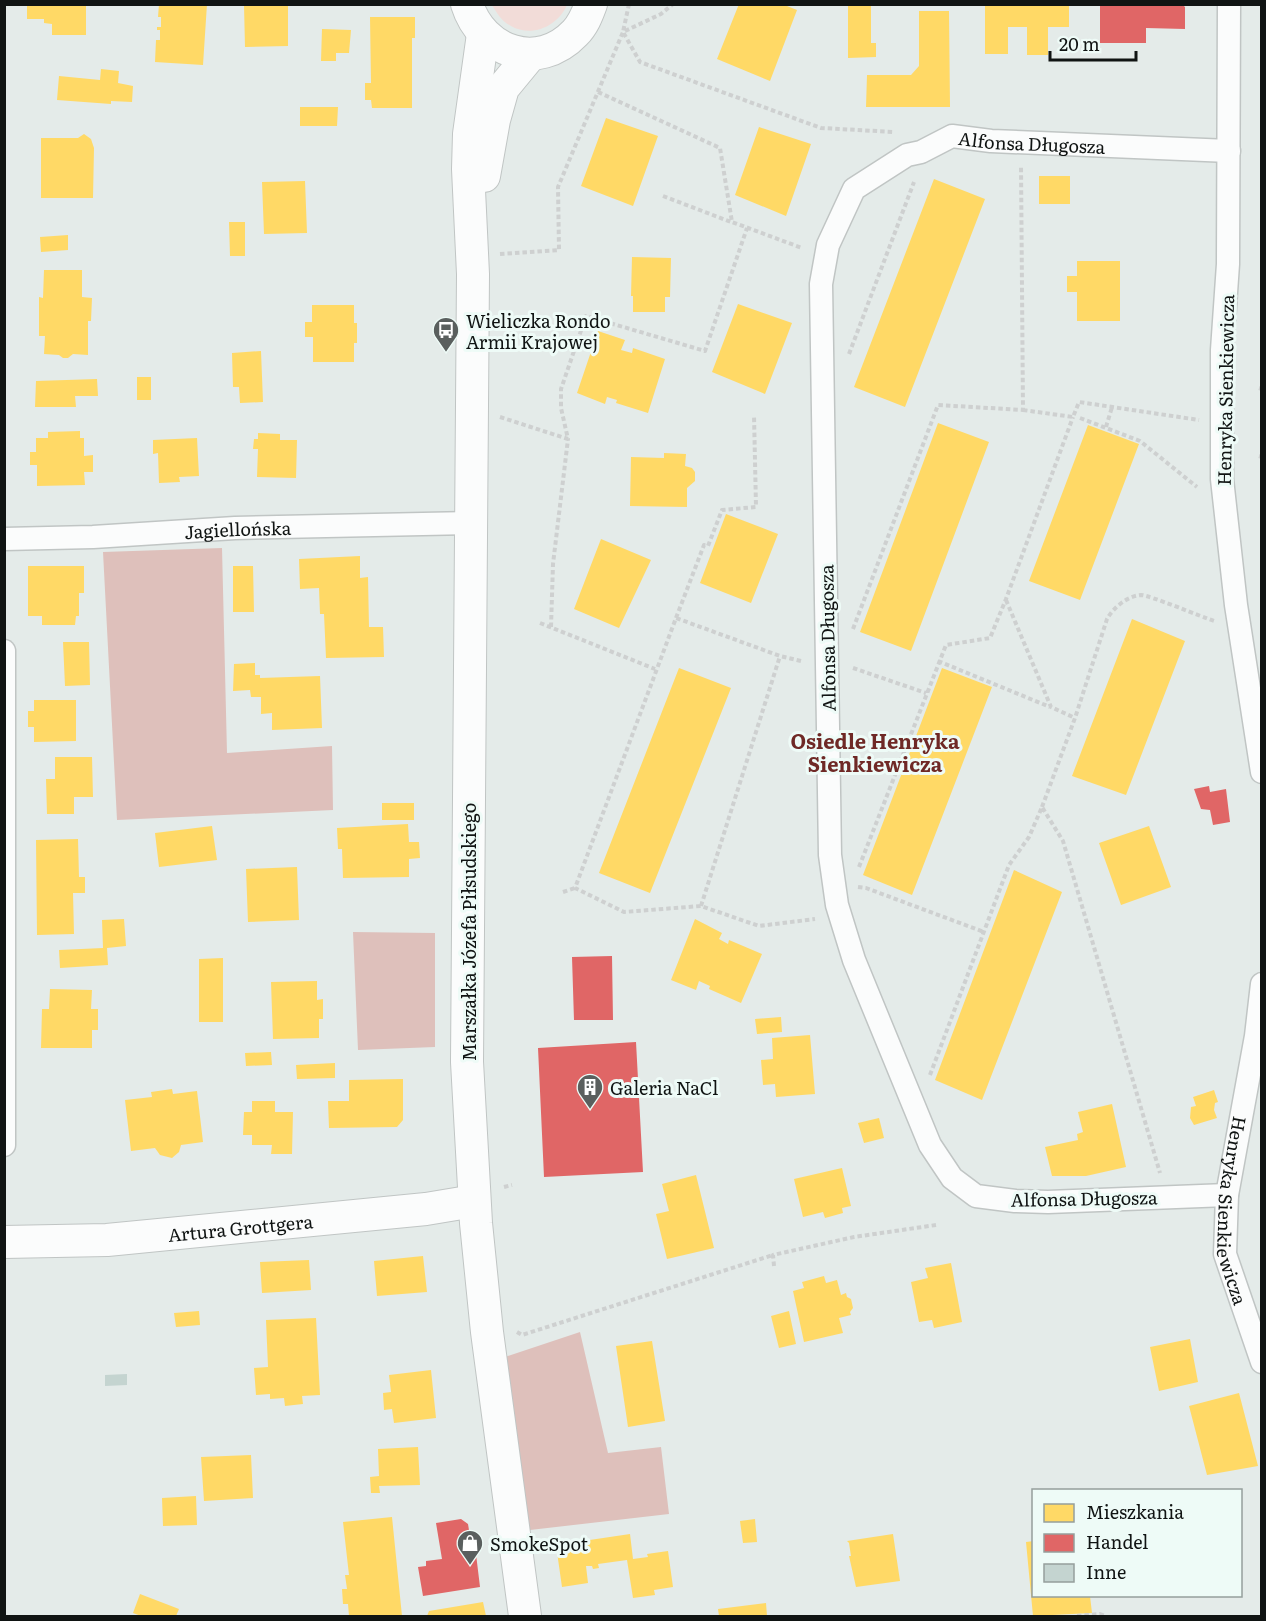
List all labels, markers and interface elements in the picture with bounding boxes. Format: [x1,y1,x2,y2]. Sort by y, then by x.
scale bar [1050,24,1136,62]
text: 20 m [1059,30,1100,57]
street label: Alfonsa Długosza [957,123,1106,159]
street label: Henryka Sienkiewicza [1210,294,1240,486]
place label: Wieliczka Rondo Armii Krajowej [466,307,610,355]
bus stop icon: Wieliczka Rondo Armii Krajowej [431,315,461,353]
street label: Jagiellońska [183,513,292,545]
street label: Alfonsa Długosza [812,564,842,712]
district label: Osiedle Henryka Sienkiewicza [791,725,960,778]
street label: Marszałka Józefa Piłsudskiego [455,803,482,1061]
building icon: Galeria NaCl [575,1072,605,1110]
place label: Galeria NaCl [610,1074,718,1101]
street label: Henryka Sienkiewicza [1211,1114,1255,1309]
street label: Alfonsa Długosza [1010,1183,1158,1213]
street label: Artura Grottgera [167,1207,314,1248]
legend [1032,1489,1242,1597]
text: Mieszkania [1086,1498,1184,1525]
shop icon: SmokeSpot [455,1528,485,1566]
text: Handel [1086,1528,1148,1555]
place label: SmokeSpot [490,1530,589,1557]
text: Inne [1086,1558,1126,1585]

